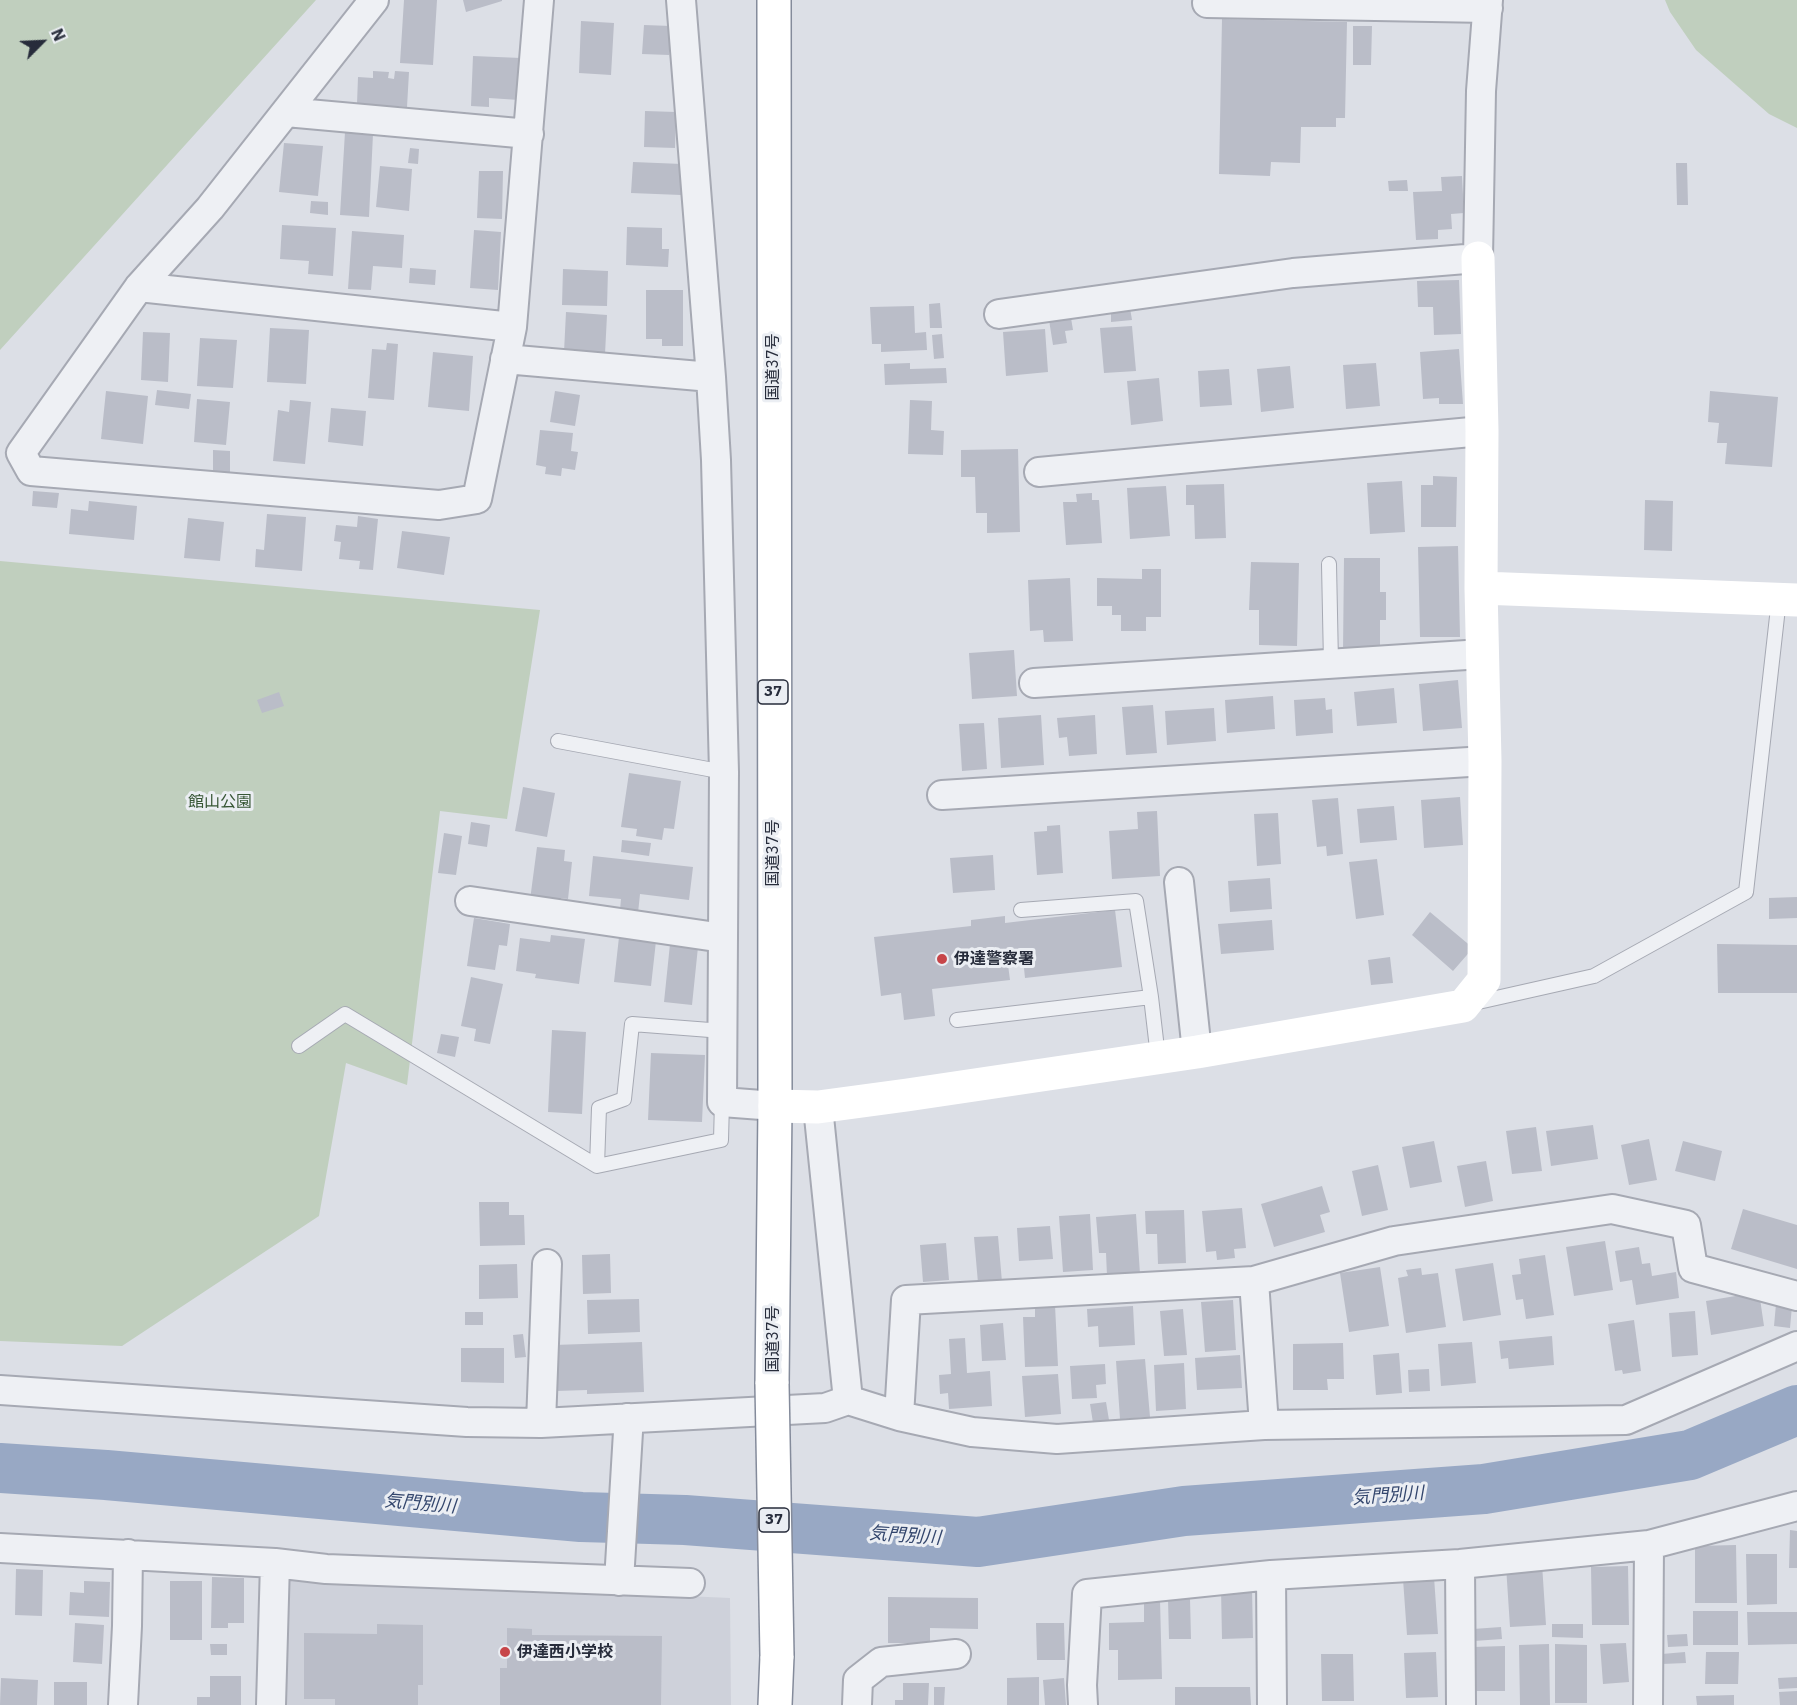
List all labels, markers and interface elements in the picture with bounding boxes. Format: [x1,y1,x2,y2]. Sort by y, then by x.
north arrow [12,12,72,72]
text: N [47,25,70,44]
street label: 国道37号 [763,333,783,401]
road number: 37 [758,680,788,704]
park label: 館山公園 [188,792,252,812]
street label: 国道37号 [763,819,783,887]
place label: 伊達警察署 [954,949,1034,969]
marker: 伊達警察署 [935,952,949,966]
street label: 国道37号 [763,1305,783,1373]
water label: 気門別川 [1351,1483,1425,1509]
water label: 気門別川 [383,1490,457,1518]
road number: 37 [759,1508,789,1532]
water label: 気門別川 [868,1523,942,1549]
place label: 伊達西小学校 [517,1642,613,1662]
marker: 伊達西小学校 [498,1645,512,1659]

